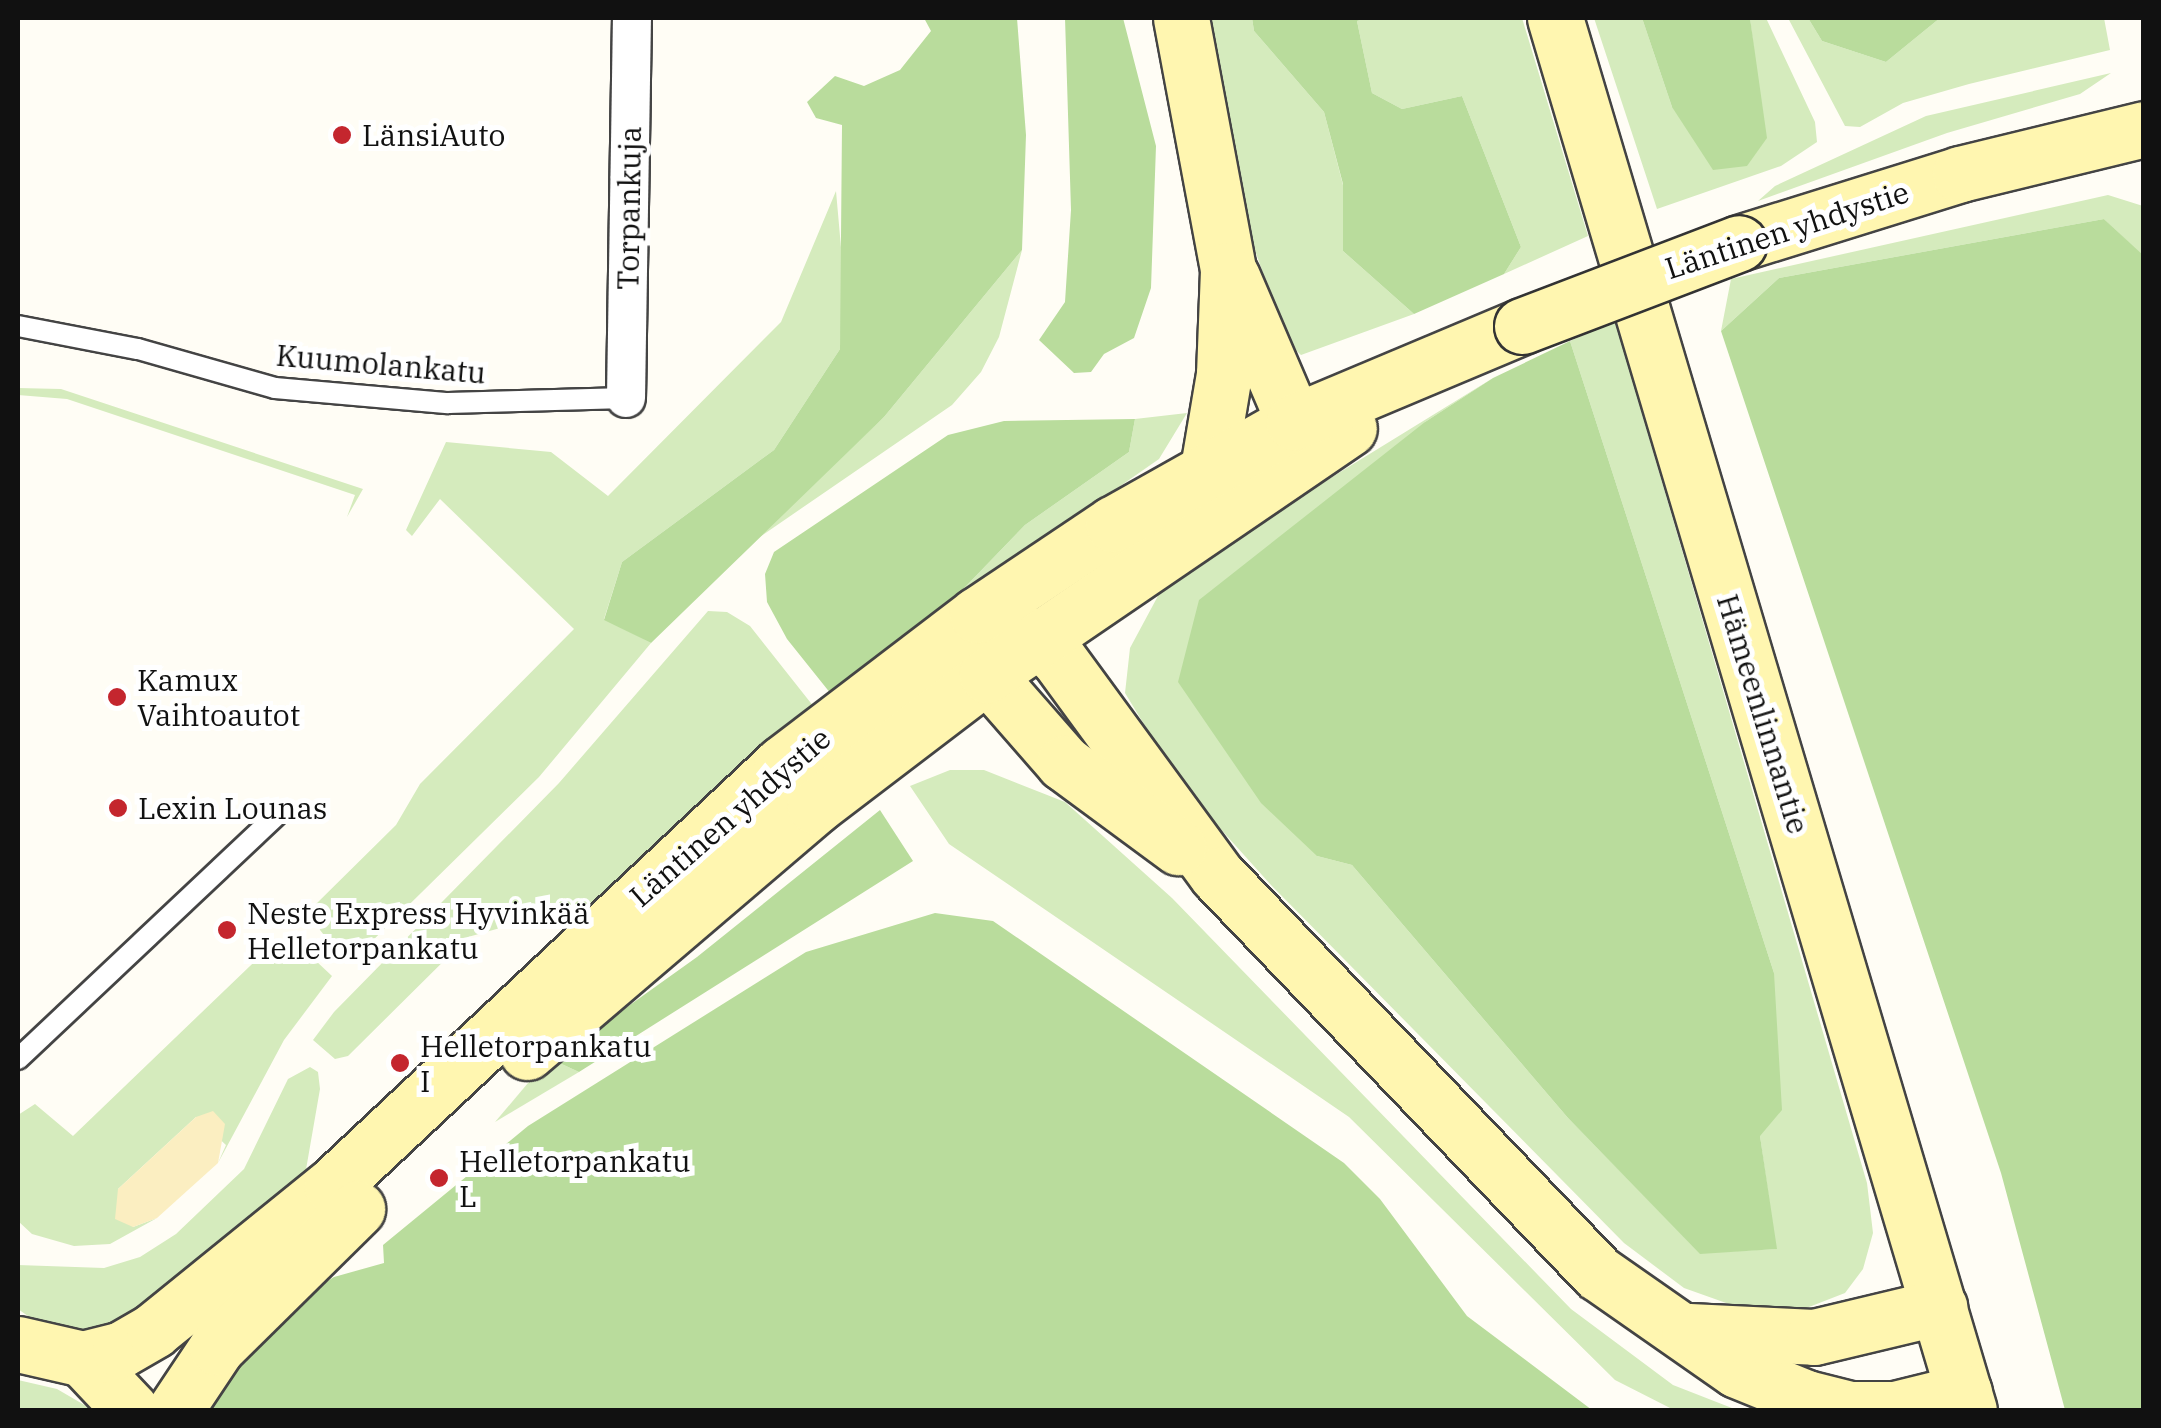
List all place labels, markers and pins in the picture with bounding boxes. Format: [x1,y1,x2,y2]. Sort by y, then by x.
place label: LänsiAuto [362,117,506,153]
marker: LänsiAuto [331,124,353,146]
place label: Kamux Vaihtoautot [137,662,300,732]
marker: Kamux Vaihtoautot [106,686,128,708]
place label: Lexin Lounas [138,790,328,826]
marker: Lexin Lounas [107,797,129,819]
place label: Neste Express Hyvinkää Helletorpankatu [247,895,590,966]
marker: Neste Express Hyvinkää Helletorpankatu [216,919,238,941]
place label: Helletorpankatu I [420,1028,652,1098]
marker: Helletorpankatu I [389,1052,411,1074]
place label: Helletorpankatu L [459,1143,691,1214]
marker: Helletorpankatu L [428,1167,450,1189]

